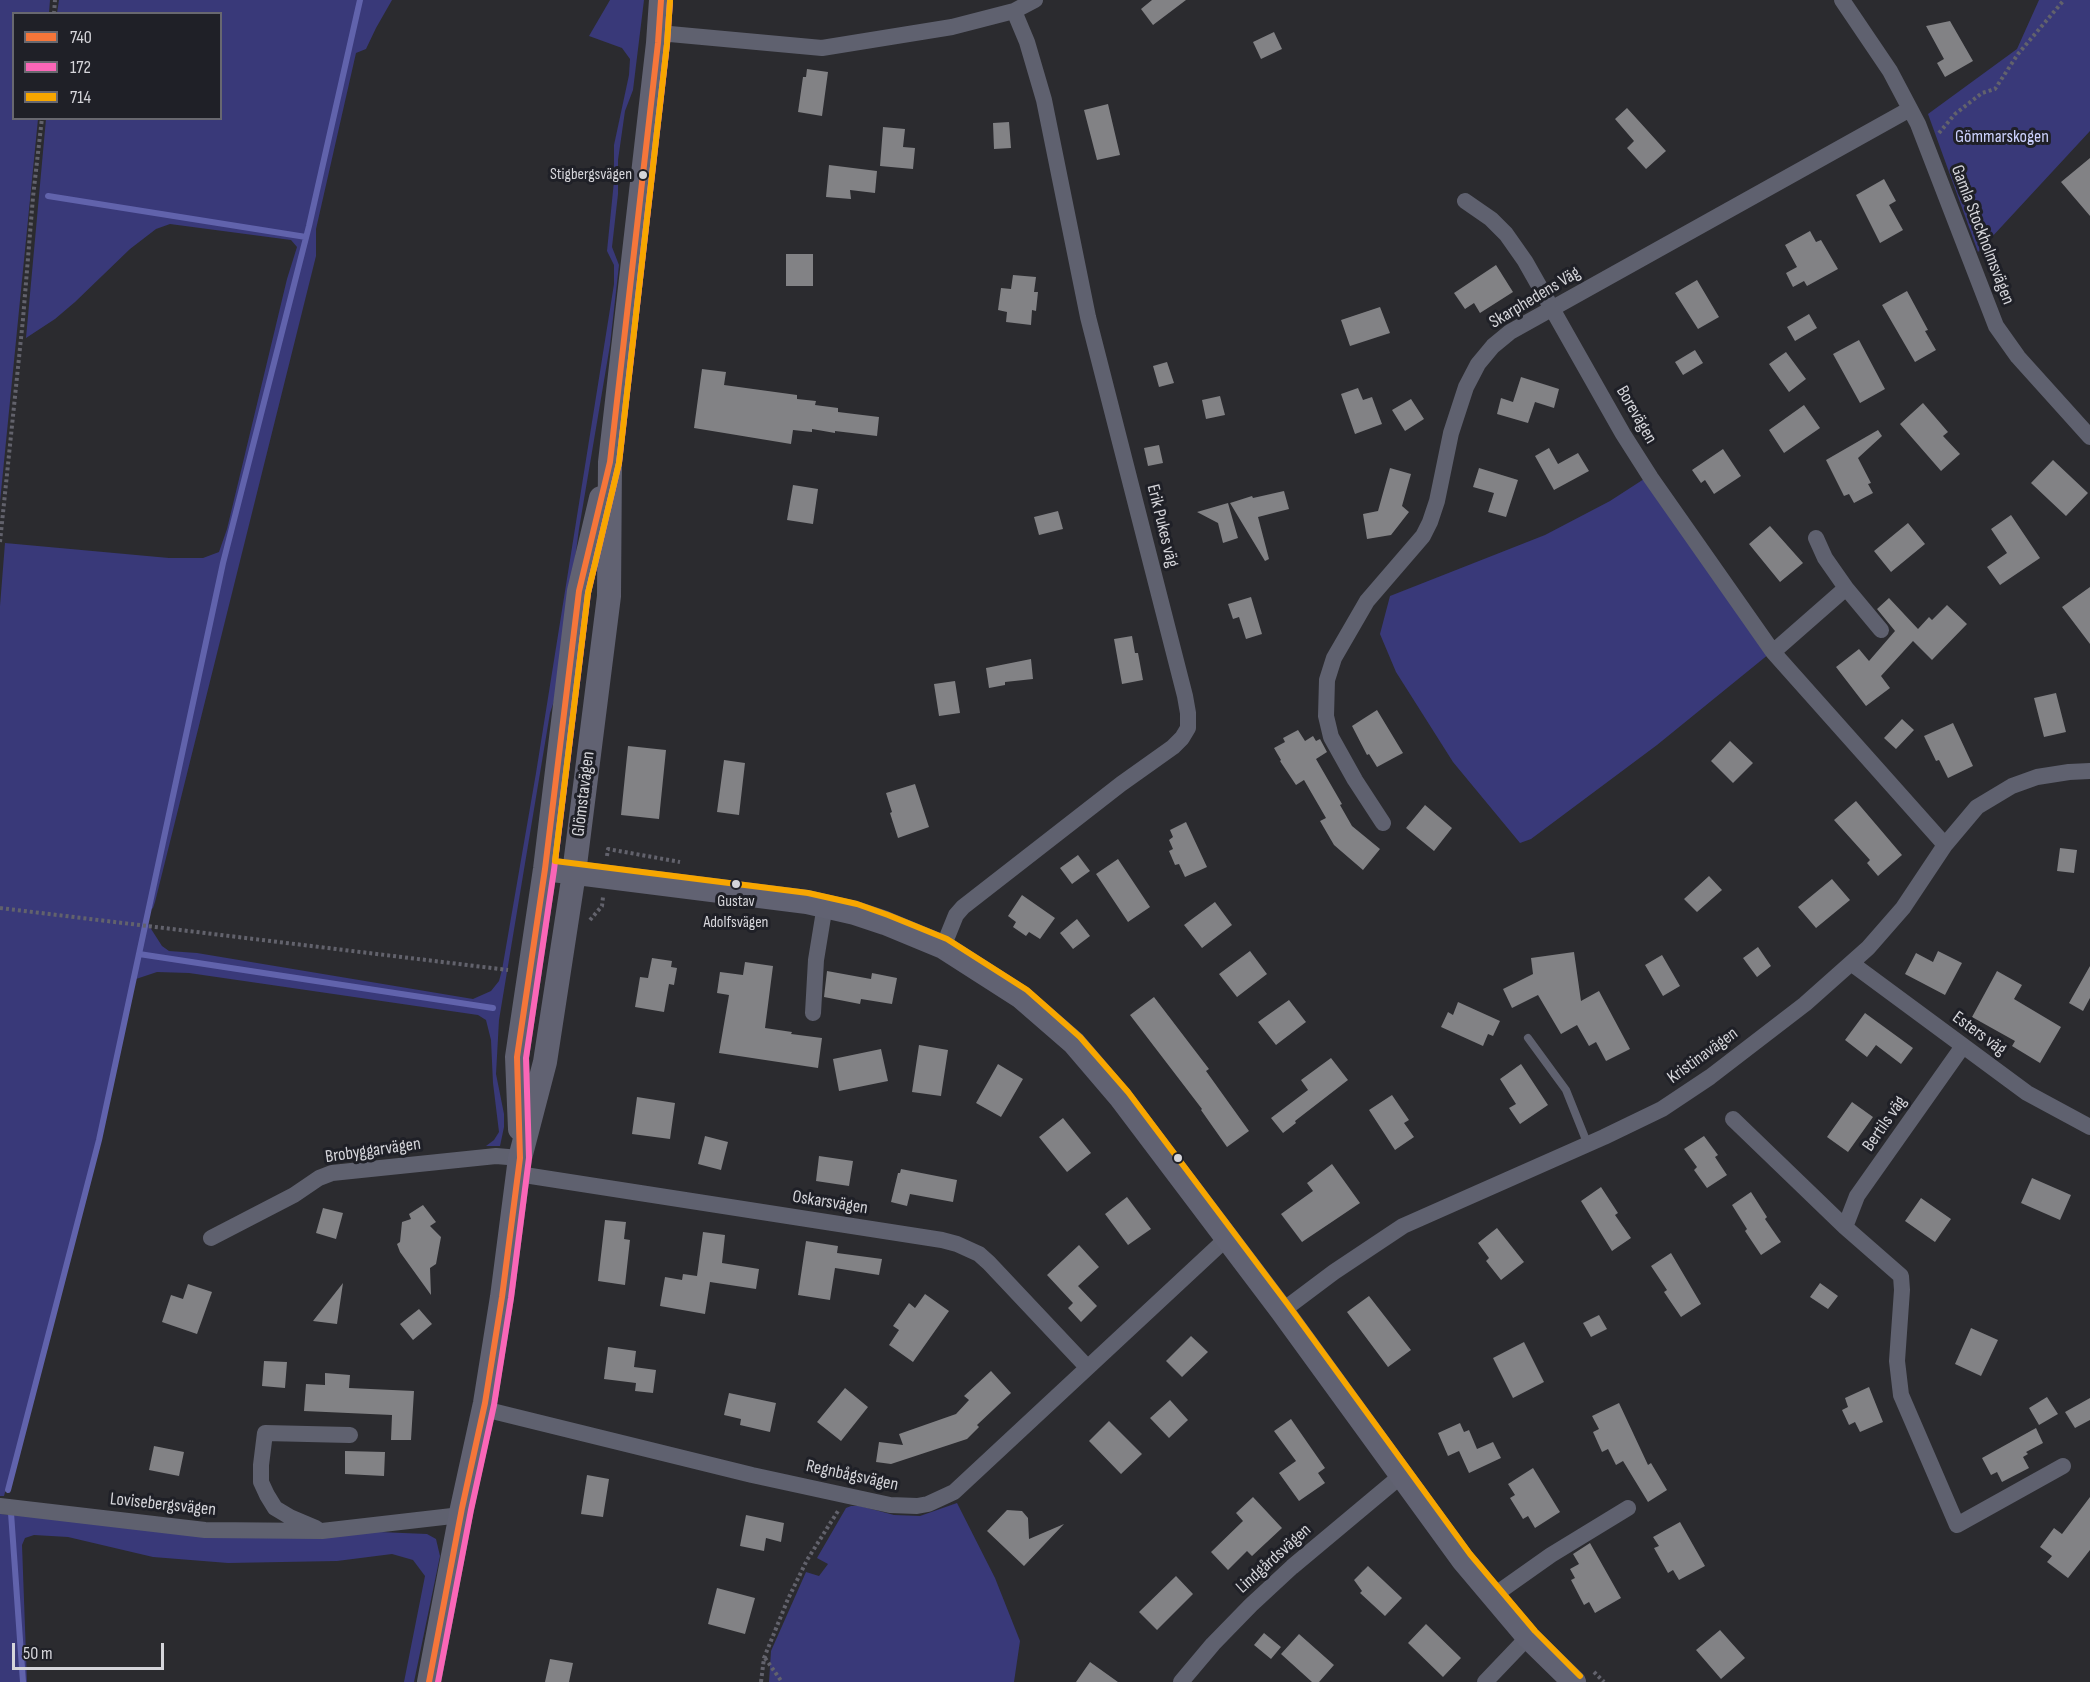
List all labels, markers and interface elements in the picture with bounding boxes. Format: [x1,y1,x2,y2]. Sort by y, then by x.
legend [12,12,222,120]
text: 740 [70,27,92,48]
text: 172 [70,57,91,78]
text: 714 [70,87,91,108]
park label: Gömmarskogen [1955,126,2049,148]
street label: Gamla Stockholmsvägen [1946,162,2018,308]
place label: Stigbergsvägen [550,165,632,185]
marker: Stigbergsvägen [637,169,649,181]
street label: Skarphedens Väg [1486,262,1584,334]
street label: Borevägen [1611,382,1661,448]
street label: Erik Pukes väg [1141,482,1183,570]
street label: Glömstavägen [568,750,600,838]
marker: Gustav Adolfsvägen [730,878,742,890]
place label: Gustav Adolfsvägen [704,892,768,930]
street label: Esters väg [1948,1007,2010,1061]
street label: Kristinavägen [1663,1023,1743,1089]
street label: Bertils väg [1858,1092,1912,1156]
street label: Brobyggarvägen [324,1134,422,1168]
unlabelled marker [1172,1152,1184,1164]
street label: Oskarsvägen [791,1186,869,1220]
street label: Regnbågsvägen [804,1456,900,1496]
street label: Lovisebergsvägen [109,1489,217,1521]
street label: Lindgårdsvägen [1232,1520,1316,1598]
scale bar [15,1631,166,1669]
text: 50 m [23,1643,53,1664]

